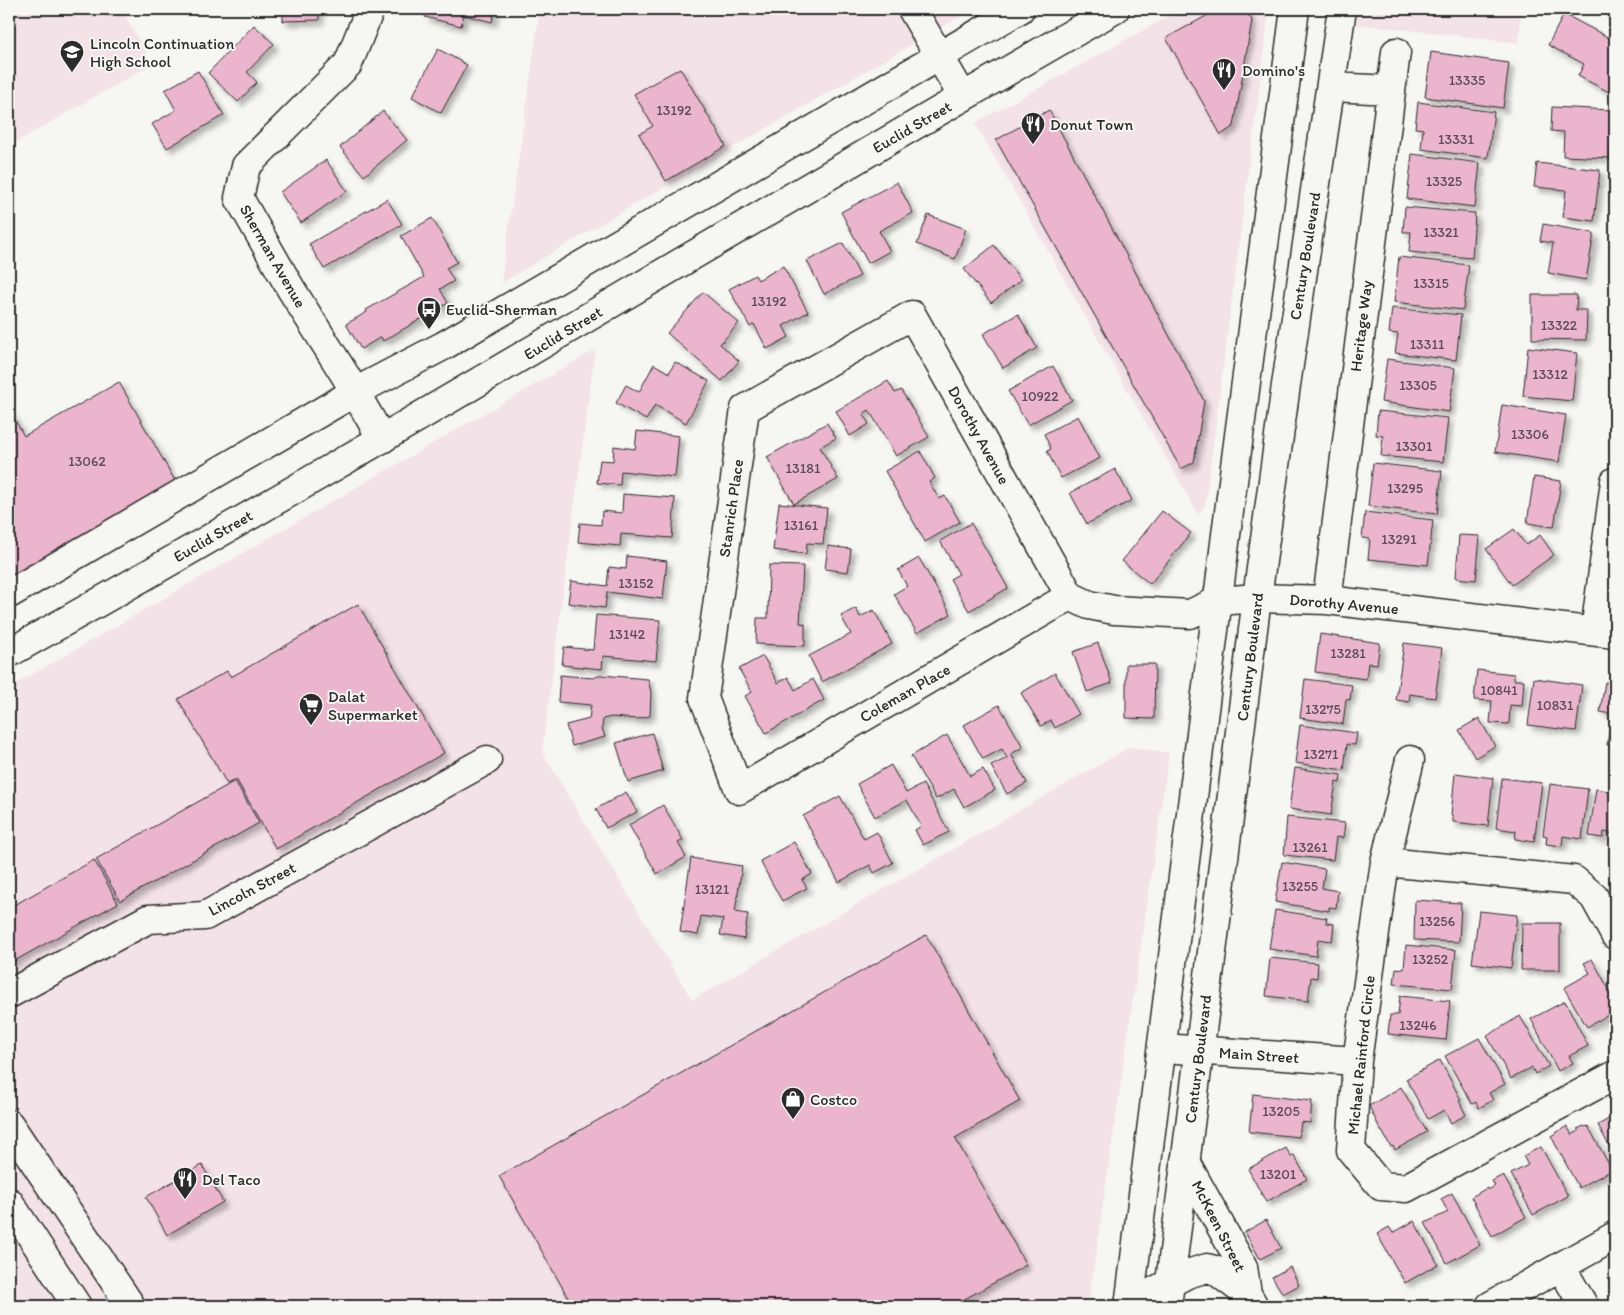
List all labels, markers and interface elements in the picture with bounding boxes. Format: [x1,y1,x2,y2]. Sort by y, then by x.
place label: Lincoln Continuation High School [90,34,234,71]
school or university icon: Lincoln Continuation High School [59,39,85,73]
restaurant icon: Domino's [1211,57,1237,91]
place label: Domino's [1242,61,1305,80]
house number: 13335 [1449,72,1485,89]
street label: Euclid Street [869,97,955,157]
house number: 13192 [656,102,692,119]
restaurant icon: Donut Town [1020,111,1046,145]
place label: Donut Town [1050,115,1133,134]
house number: 13331 [1438,131,1474,148]
house number: 13325 [1426,173,1462,190]
street label: Century Boulevard [1286,190,1325,321]
street label: Sherman Avenue [236,201,310,311]
house number: 13321 [1423,224,1459,241]
house number: 13315 [1413,275,1449,292]
street label: Heritage Way [1346,279,1376,373]
house number: 13192 [751,293,787,310]
bus stop icon: Euclid-Sherman [416,296,442,330]
place label: Euclid-Sherman [446,300,557,319]
street label: Euclid Street [520,302,606,364]
house number: 13322 [1541,317,1578,334]
house number: 13311 [1410,336,1445,353]
house number: 13312 [1532,366,1568,383]
house number: 13305 [1399,377,1437,394]
street label: Dorothy Avenue [944,382,1014,488]
house number: 10922 [1021,388,1059,405]
house number: 13306 [1511,426,1549,443]
house number: 13301 [1396,438,1433,455]
house number: 13062 [68,453,106,470]
street label: Stanrich Place [715,458,747,558]
house number: 13181 [786,460,821,477]
house number: 13295 [1387,480,1423,497]
street label: Euclid Street [170,506,256,566]
house number: 13161 [784,517,819,534]
house number: 13291 [1381,531,1417,548]
house number: 13152 [618,575,654,592]
street label: Dorothy Avenue [1289,590,1400,618]
street label: Century Boulevard [1233,591,1267,722]
house number: 13142 [609,626,646,643]
house number: 13281 [1330,645,1366,662]
street label: Coleman Place [856,659,954,727]
house number: 10841 [1480,682,1518,699]
place label: Dalat Supermarket [328,687,418,724]
supermarket icon: Dalat Supermarket [298,692,324,726]
house number: 10831 [1537,697,1574,714]
house number: 13275 [1305,701,1341,718]
house number: 13271 [1304,746,1339,763]
house number: 13261 [1292,839,1328,856]
street label: Lincoln Street [205,858,299,920]
house number: 13255 [1282,878,1318,895]
house number: 13121 [695,881,730,898]
house number: 13256 [1419,913,1455,930]
house number: 13252 [1412,951,1449,968]
street label: Michael Rainford Circle [1343,974,1379,1136]
street label: Century Boulevard [1181,993,1215,1124]
house number: 13246 [1399,1017,1437,1034]
street label: Main Street [1218,1043,1300,1067]
shop icon: Costco [780,1086,806,1120]
place label: Costco [810,1090,857,1109]
house number: 13205 [1262,1103,1300,1120]
restaurant icon: Del Taco [172,1166,198,1200]
house number: 13201 [1260,1166,1297,1183]
place label: Del Taco [202,1170,261,1189]
street label: McKeen Street [1188,1177,1250,1275]

